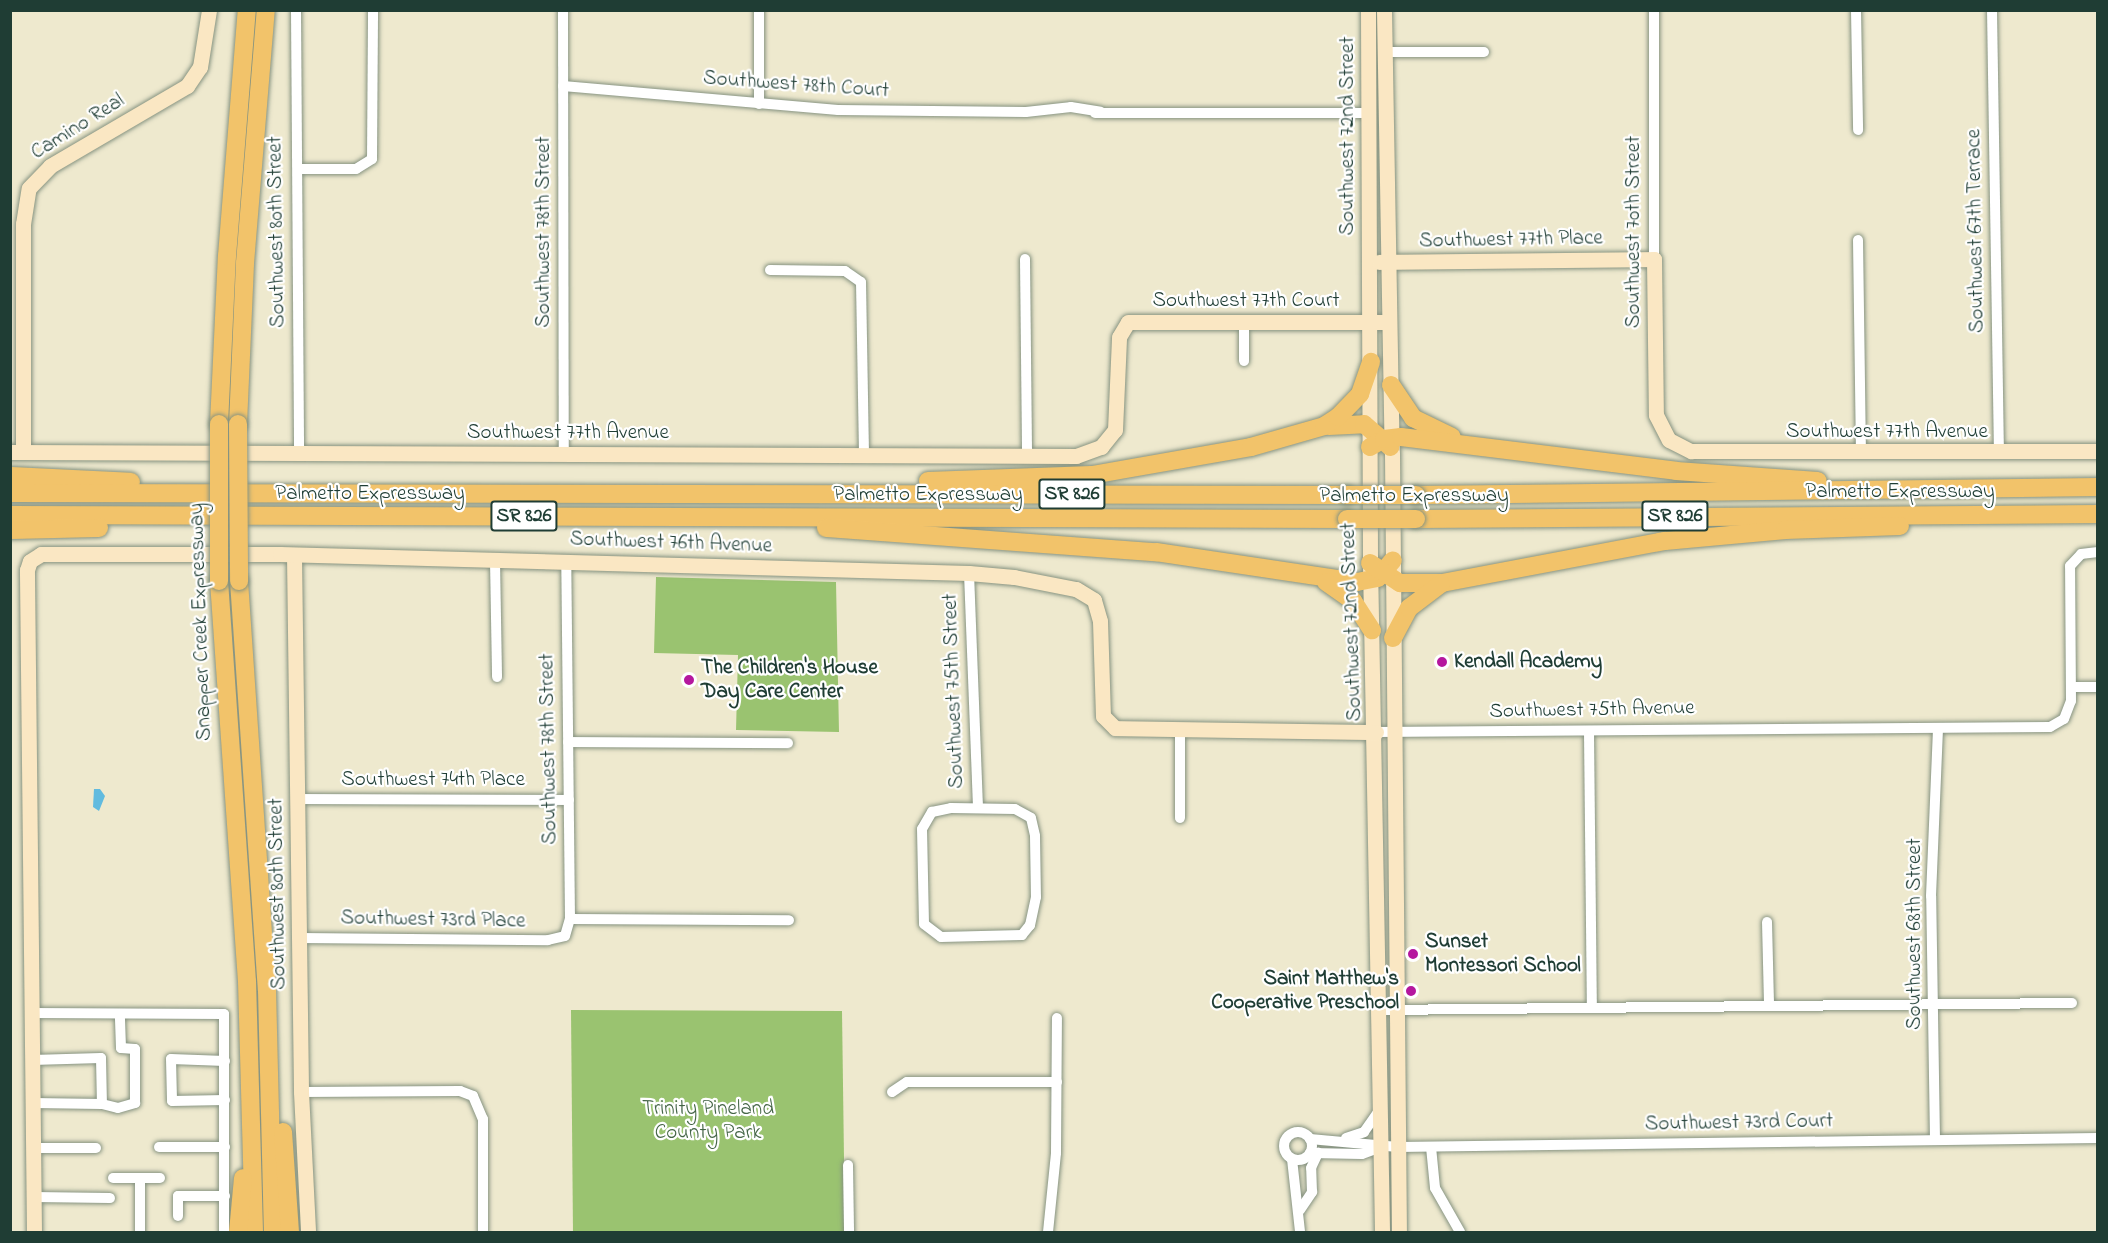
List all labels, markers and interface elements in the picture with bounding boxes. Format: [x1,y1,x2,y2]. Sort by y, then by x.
street label: Southwest 72nd Street [1335,37,1361,235]
street label: Southwest 78th Court [702,66,890,104]
street label: Camino Real [27,88,129,166]
street label: Southwest 67th Terrace [1962,129,1990,333]
street label: Southwest 80th Street [263,136,291,328]
street label: Southwest 78th Street [531,136,557,328]
street label: Southwest 70th Street [1621,136,1647,328]
street label: Southwest 77th Place [1419,226,1603,254]
street label: Southwest 77th Court [1152,288,1340,314]
street label: Southwest 77th Avenue [1786,419,1988,445]
street label: Southwest 77th Avenue [467,420,669,446]
road number: SR 826 [1038,477,1106,511]
street label: Palmetto Expressway [1805,479,1995,505]
street label: Palmetto Expressway [275,481,465,507]
street label: Palmetto Expressway [833,482,1023,508]
street label: Palmetto Expressway [1319,483,1509,509]
road number: SR 826 [490,499,558,533]
road number: SR 826 [1640,499,1710,533]
street label: Snapper Creek Expressway [184,503,218,741]
street label: Southwest 72nd Street [1336,522,1368,722]
street label: Southwest 76th Avenue [569,527,773,559]
street label: Southwest 75th Street [938,593,970,789]
place label: Kendall Academy [1454,649,1602,675]
street label: Southwest 78th Street [535,653,563,845]
place label: The Children's House Day Care Center [701,655,878,705]
marker: Kendall Academy [1435,655,1449,669]
marker: The Children's House Day Care Center [682,673,696,687]
street label: Southwest 75th Avenue [1489,696,1695,724]
street label: Southwest 74th Place [341,767,525,793]
street label: Southwest 80th Street [264,798,292,990]
street label: Southwest 68th Street [1902,838,1928,1030]
street label: Southwest 73rd Place [340,906,526,934]
place label: Sunset Montessori School [1425,929,1581,979]
marker: Sunset Montessori School [1406,947,1420,961]
place label: Saint Matthew's Cooperative Preschool [1211,966,1399,1016]
marker: Saint Matthew's Cooperative Preschool [1404,984,1418,998]
park label: Trinity Pineland County Park [642,1096,774,1146]
street label: Southwest 73rd Court [1645,1109,1833,1137]

